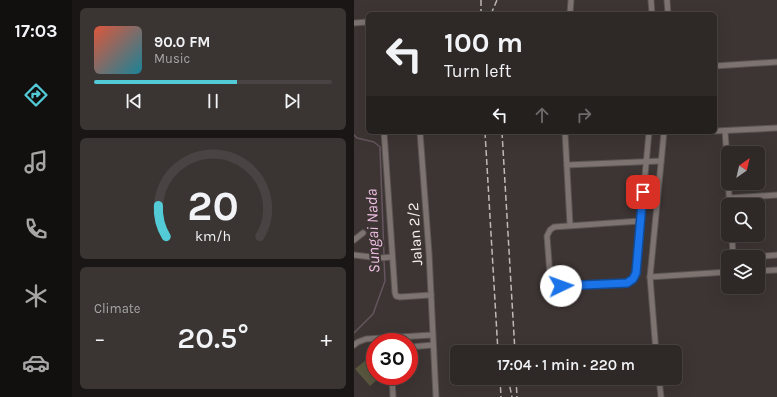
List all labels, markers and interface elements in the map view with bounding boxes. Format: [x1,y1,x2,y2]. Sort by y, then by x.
text: 17:03 [15,20,57,42]
text: 100 m [444,26,523,59]
icon: left [378,28,430,80]
text: 90.0 FM [154,33,210,51]
text: Music [154,51,190,66]
text: Turn left [444,60,512,82]
icon: directions [22,81,50,109]
icon: previous [123,90,145,112]
icon: pause [202,90,224,112]
icon: next [281,90,303,112]
icon: left [489,104,511,126]
icon: ahead [531,104,553,126]
icon: right [573,104,595,126]
north arrow [721,146,765,190]
map controls [721,146,765,294]
icon: music [22,148,50,176]
pin [626,175,660,209]
text: 20 [187,181,239,229]
icon: arrive [632,181,654,203]
water label: Sungai Nada [362,188,383,274]
button: search [721,198,765,242]
street label: Jalan 2/2 [404,202,426,266]
icon: phone [22,215,50,243]
text: km/h [195,227,231,244]
button: layers [721,250,765,294]
position arrow [540,265,582,307]
icon: climate [22,282,50,310]
text: Climate [94,301,140,316]
text: 20.5° [177,320,249,356]
text: − [94,326,106,352]
text: + [320,326,332,352]
speed limit sign: 30 [366,333,418,385]
icon: car [22,349,50,377]
text: 17:04 · 1 min · 220 m [497,356,635,374]

